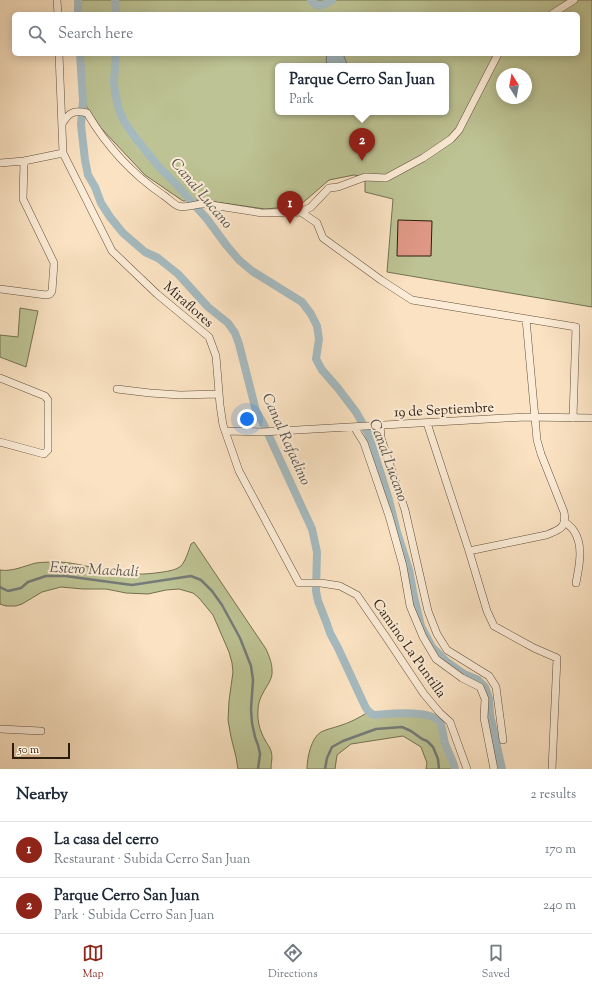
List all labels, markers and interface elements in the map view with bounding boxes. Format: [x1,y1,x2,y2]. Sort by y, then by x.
search box [12,12,580,56]
icon: search [26,23,48,45]
text: Search here [58,24,133,45]
popup [275,63,449,115]
north arrow [496,68,532,104]
text: Parque Cerro San Juan [289,70,435,91]
text: Park [289,91,314,109]
pin: 2 [349,128,375,161]
water label: Canal Lucano [165,154,237,234]
pin: 1 [277,191,303,224]
street label: Miraflores [158,278,217,333]
water label: Canal Rafaelino [256,390,315,489]
street label: 19 de Septiembre [394,398,495,424]
your location [237,409,257,429]
water label: Canal Lucano [363,416,412,505]
water label: Estero Machalí [49,558,139,583]
street label: Camino La Puntilla [367,596,450,703]
scale bar [12,741,70,760]
text: 50 m [18,742,39,758]
text: Nearby [16,783,68,807]
text: 2 results [531,786,576,804]
text: La casa del cerro [54,830,159,851]
text: 1 [27,841,31,859]
text: 170 m [545,841,576,859]
text: Restaurant · Subida Cerro San Juan [54,851,250,869]
text: Parque Cerro San Juan [54,886,200,907]
text: 2 [26,897,32,915]
text: 240 m [543,897,576,915]
text: Park · Subida Cerro San Juan [54,907,215,925]
tab: Map [82,942,104,982]
tab: Directions [268,942,318,982]
tab: Saved [482,942,510,982]

